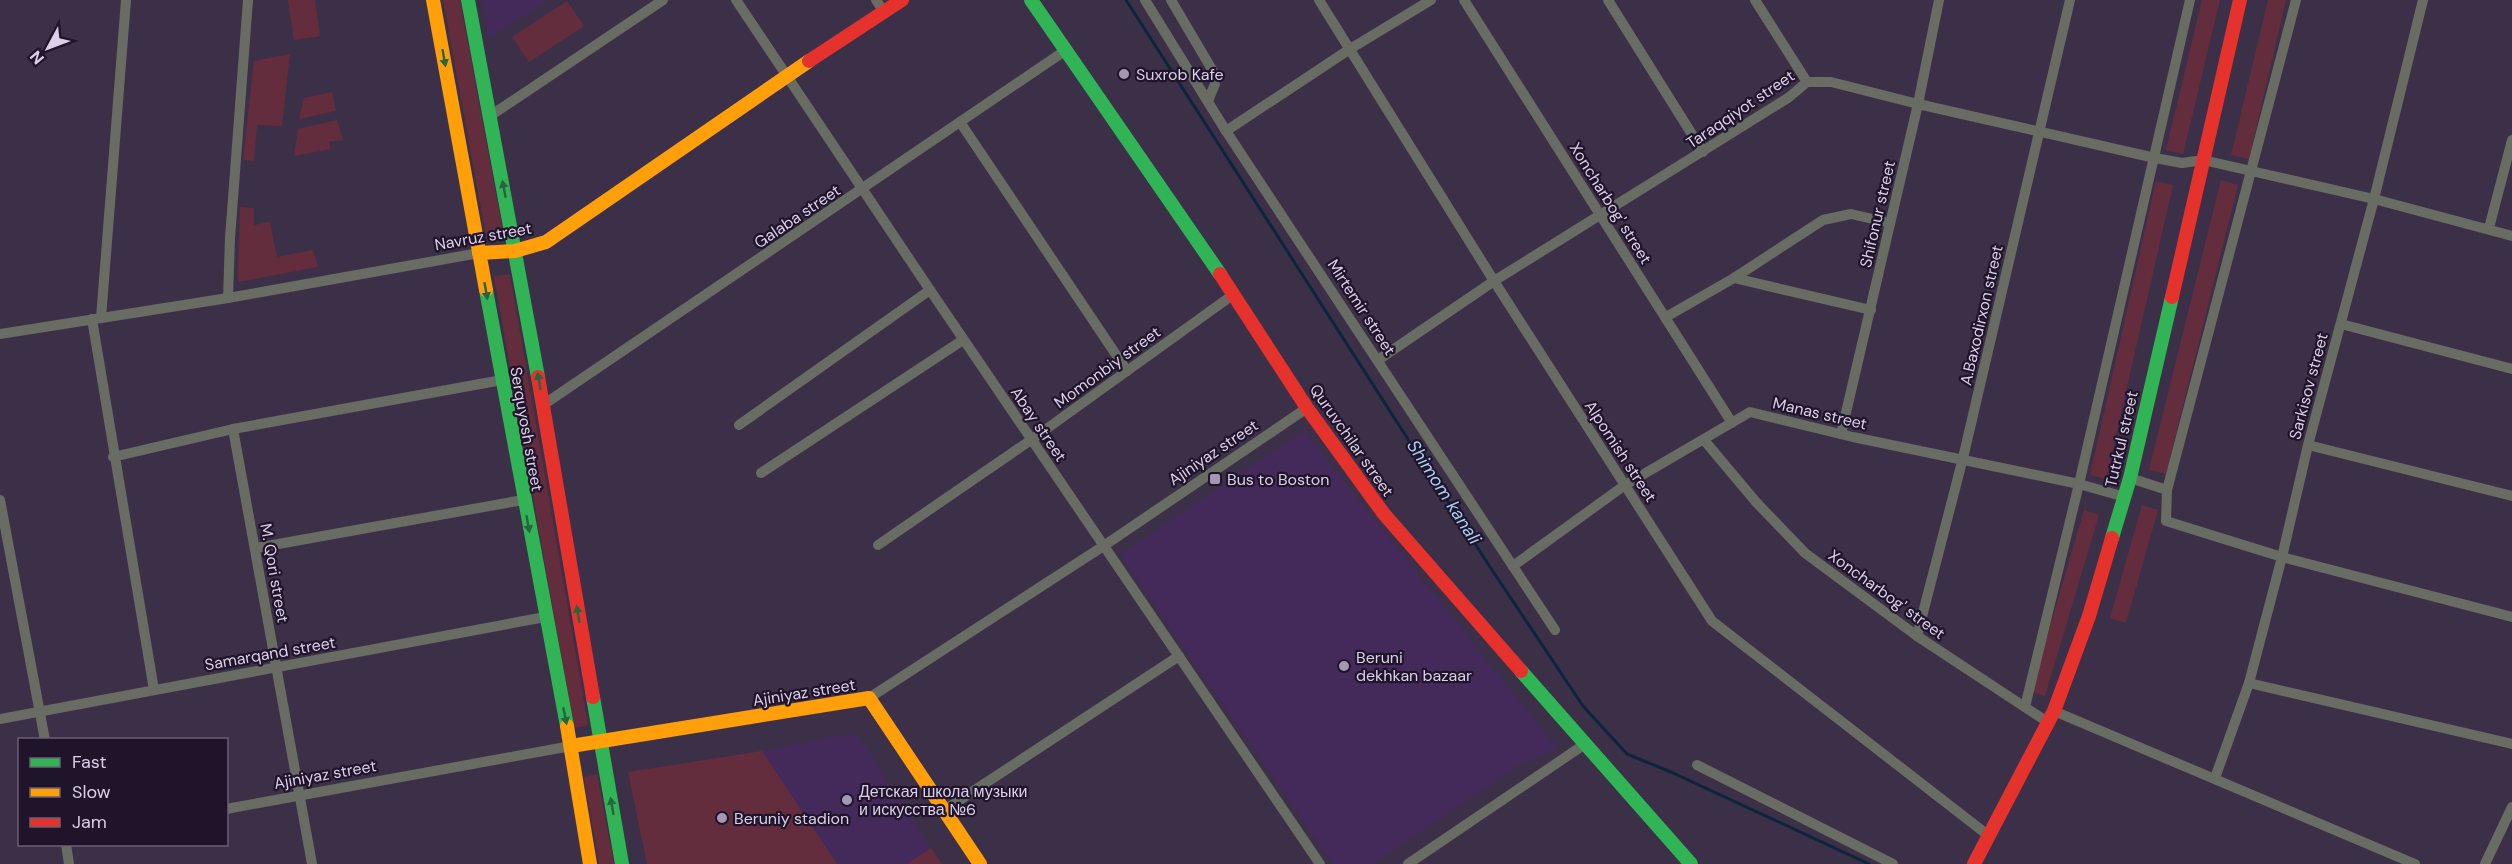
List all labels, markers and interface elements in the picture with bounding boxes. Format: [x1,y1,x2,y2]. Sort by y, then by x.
north arrow [18,18,78,78]
text: N [25,46,49,69]
one-way arrow [440,48,449,67]
place label: Suxrob Kafe [1136,64,1224,85]
street label: Taraqqiyot street [1682,65,1799,154]
marker: Suxrob Kafe [1117,67,1131,81]
street label: Xoncharbog' street [1565,139,1656,268]
street label: Shifonur street [1855,159,1900,270]
one-way arrow [499,179,508,198]
street label: Galaba street [750,180,845,253]
street label: Navruz street [433,218,533,255]
street label: A.Baxodirxon street [1955,243,2008,387]
street label: Mirtemir street [1323,255,1400,359]
one-way arrow [482,281,491,300]
street label: Momonbiy street [1050,322,1165,413]
street label: Sarkisov street [2284,331,2333,442]
street label: Serquyosh street [505,365,548,493]
one-way arrow [534,371,543,390]
street label: Quruvchilar street [1305,380,1398,501]
street label: Abay street [1006,383,1071,466]
street label: Tutrkul street [2100,389,2143,489]
street label: Manas street [1771,392,1869,435]
street label: Alpomish street [1580,396,1661,506]
street label: Ajiniyaz street [1164,415,1262,490]
water label: Shimom kanali [1401,435,1487,549]
place label: Bus to Boston [1227,469,1329,490]
marker: Bus to Boston [1208,472,1222,486]
one-way arrow [524,515,533,534]
street label: M. Qori street [255,522,294,624]
street label: Xoncharbog' street [1824,545,1949,644]
one-way arrow [573,605,582,624]
street label: Samarqand street [203,632,337,675]
place label: Beruni dekhkan bazaar [1356,647,1472,686]
marker: Beruni dekhkan bazaar [1337,659,1351,673]
street label: Ajiniyaz street [751,674,857,711]
one-way arrow [561,706,570,725]
legend [18,738,228,846]
text: Fast [72,750,107,774]
street label: Ajiniyaz street [272,755,378,794]
text: Slow [72,780,111,804]
place label: Детская школа музыки и искусства №6 [859,781,1028,820]
marker: Детская школа музыки и искусства №6 [840,793,854,807]
one-way arrow [607,797,616,816]
place label: Beruniy stadion [734,808,849,829]
text: Jam [72,810,107,834]
marker: Beruniy stadion [715,811,729,825]

